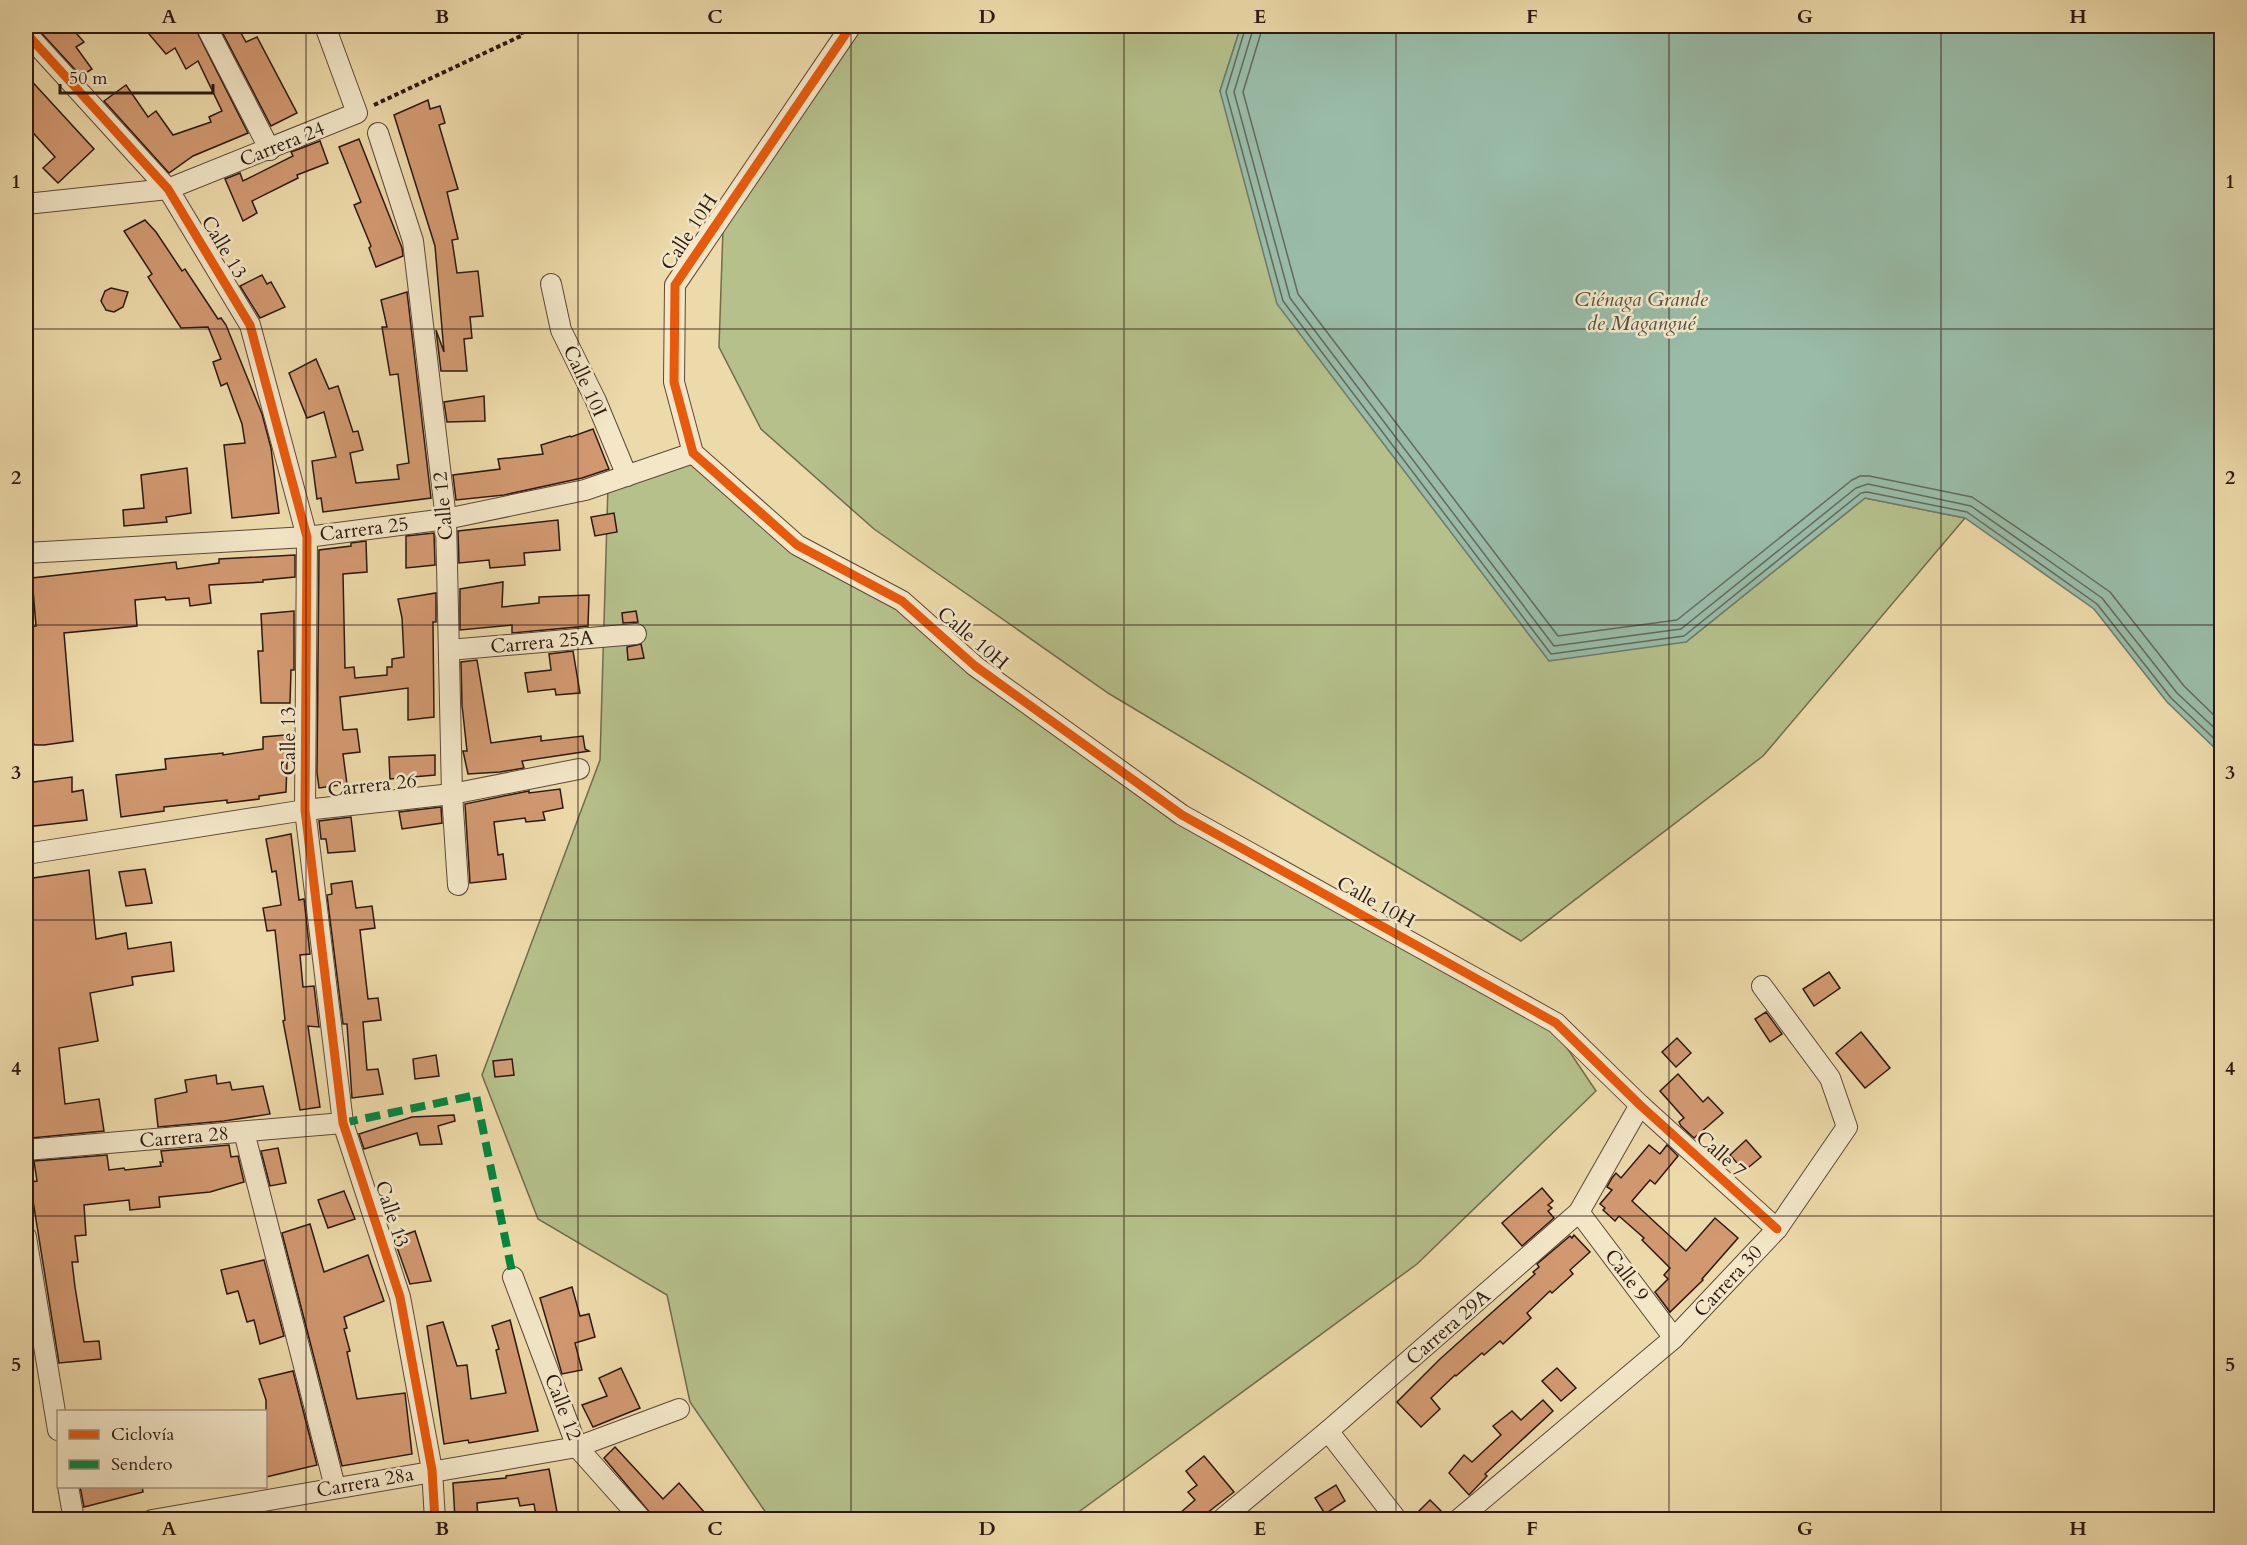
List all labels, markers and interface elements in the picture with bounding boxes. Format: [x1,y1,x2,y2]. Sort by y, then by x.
text: A [161,3,177,30]
text: B [435,3,449,30]
text: C [707,3,723,30]
text: D [978,3,996,30]
text: E [1254,3,1266,30]
text: F [1526,3,1538,30]
text: G [1797,3,1813,30]
text: H [2069,3,2087,30]
scale bar [60,57,213,95]
text: 50 m [69,66,108,91]
street label: Carrera 24 [235,115,329,173]
text: 1 [11,168,21,195]
text: 1 [2225,168,2235,195]
street label: Calle 10H [654,188,724,275]
street label: Calle 13 [195,210,253,284]
water label: Ciénaga Grande de Magangué [1574,285,1709,338]
street label: Calle 10I [557,341,613,421]
text: 2 [11,464,21,491]
text: 2 [2225,464,2235,491]
street label: Calle 12 [427,470,459,542]
street label: Carrera 25 [318,510,410,548]
street label: Calle 10H [931,600,1015,676]
street label: Carrera 25A [489,624,596,660]
street label: Calle 13 [275,706,302,776]
text: 3 [11,759,21,786]
text: 3 [2225,759,2235,786]
street label: Carrera 26 [326,767,418,803]
street label: Calle 10H [1332,869,1420,935]
text: 4 [11,1055,21,1082]
text: 4 [2225,1055,2235,1082]
street label: Carrera 28 [138,1120,230,1154]
street label: Calle 7 [1690,1124,1752,1184]
street label: Calle 13 [368,1177,416,1251]
street label: Carrera 30 [1688,1239,1768,1323]
street label: Calle 9 [1599,1243,1655,1307]
street label: Carrera 29A [1400,1282,1497,1371]
text: 5 [11,1351,21,1378]
text: 5 [2225,1351,2235,1378]
street label: Calle 12 [538,1370,588,1444]
legend [57,1410,267,1488]
text: Ciclovía [111,1422,175,1447]
text: Sendero [111,1452,173,1477]
street label: Carrera 28a [314,1460,416,1504]
text: A [161,1515,177,1542]
text: B [435,1515,449,1542]
text: C [707,1515,723,1542]
text: D [978,1515,996,1542]
text: E [1254,1515,1266,1542]
text: F [1526,1515,1538,1542]
text: G [1797,1515,1813,1542]
text: H [2069,1515,2087,1542]

